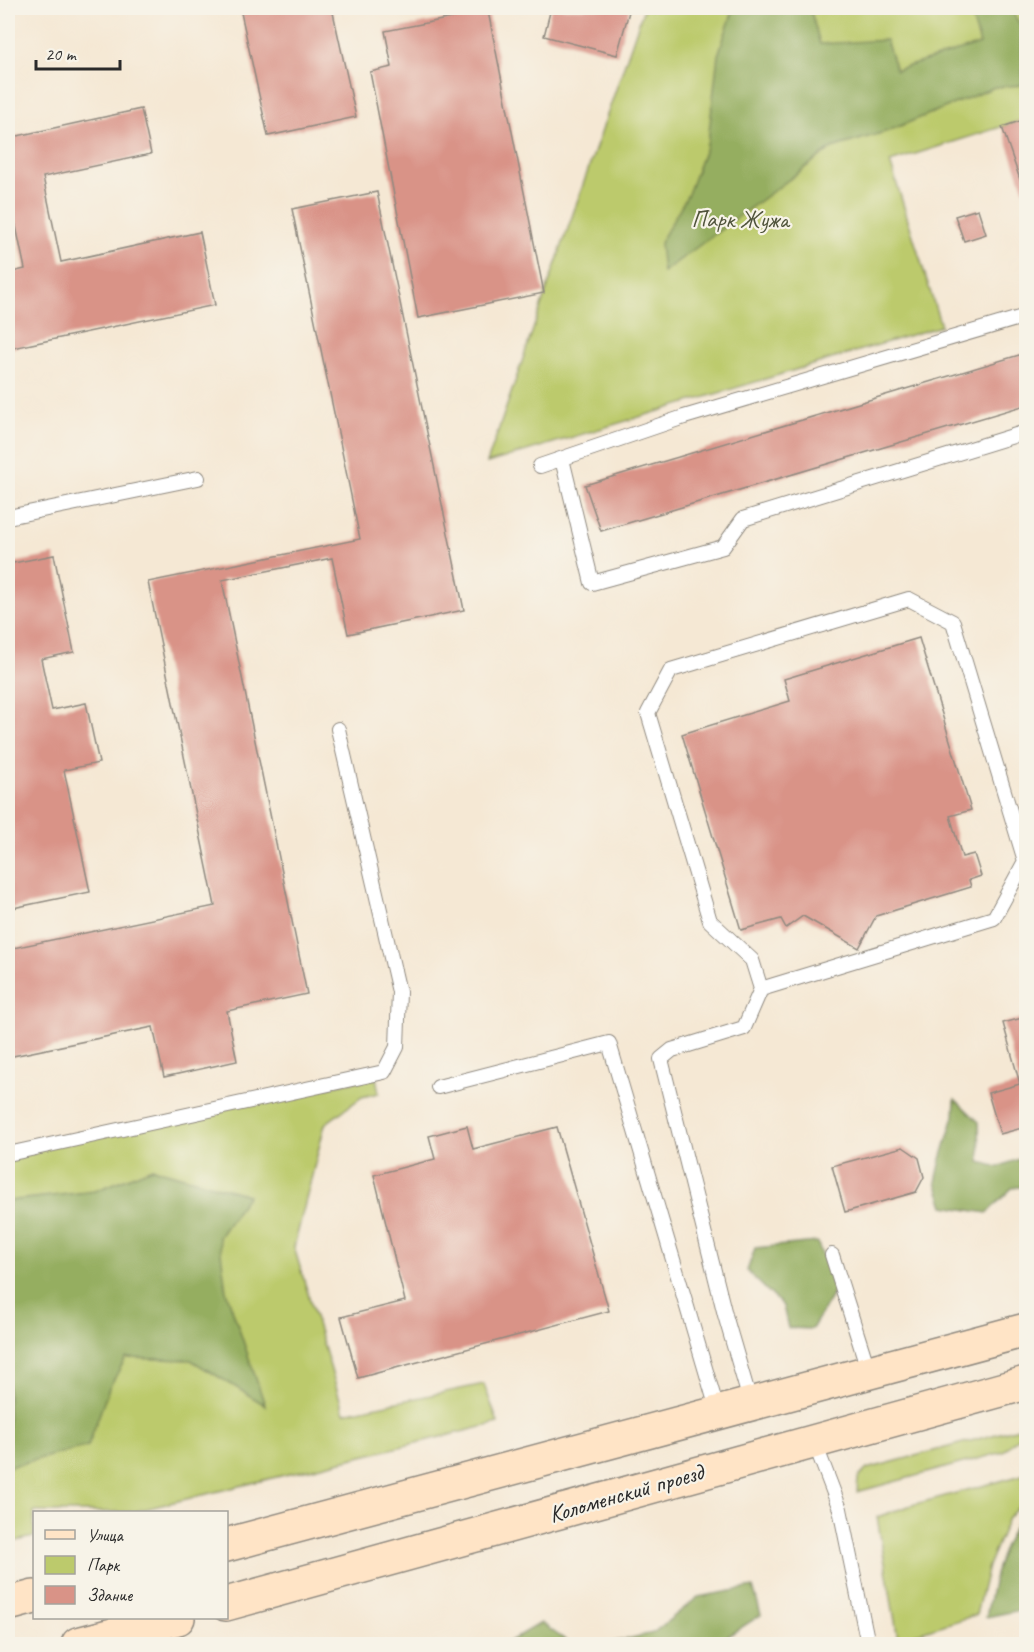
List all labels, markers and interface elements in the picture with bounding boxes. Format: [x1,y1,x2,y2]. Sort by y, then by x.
scale bar [36,33,120,71]
text: 20 m [45,43,78,65]
park label: Парк Жужа [692,204,791,234]
street label: Коломенский проезд [545,1456,709,1529]
legend [33,1511,228,1619]
text: Улица [87,1524,124,1546]
text: Парк [87,1554,121,1576]
text: Здание [87,1584,133,1606]

